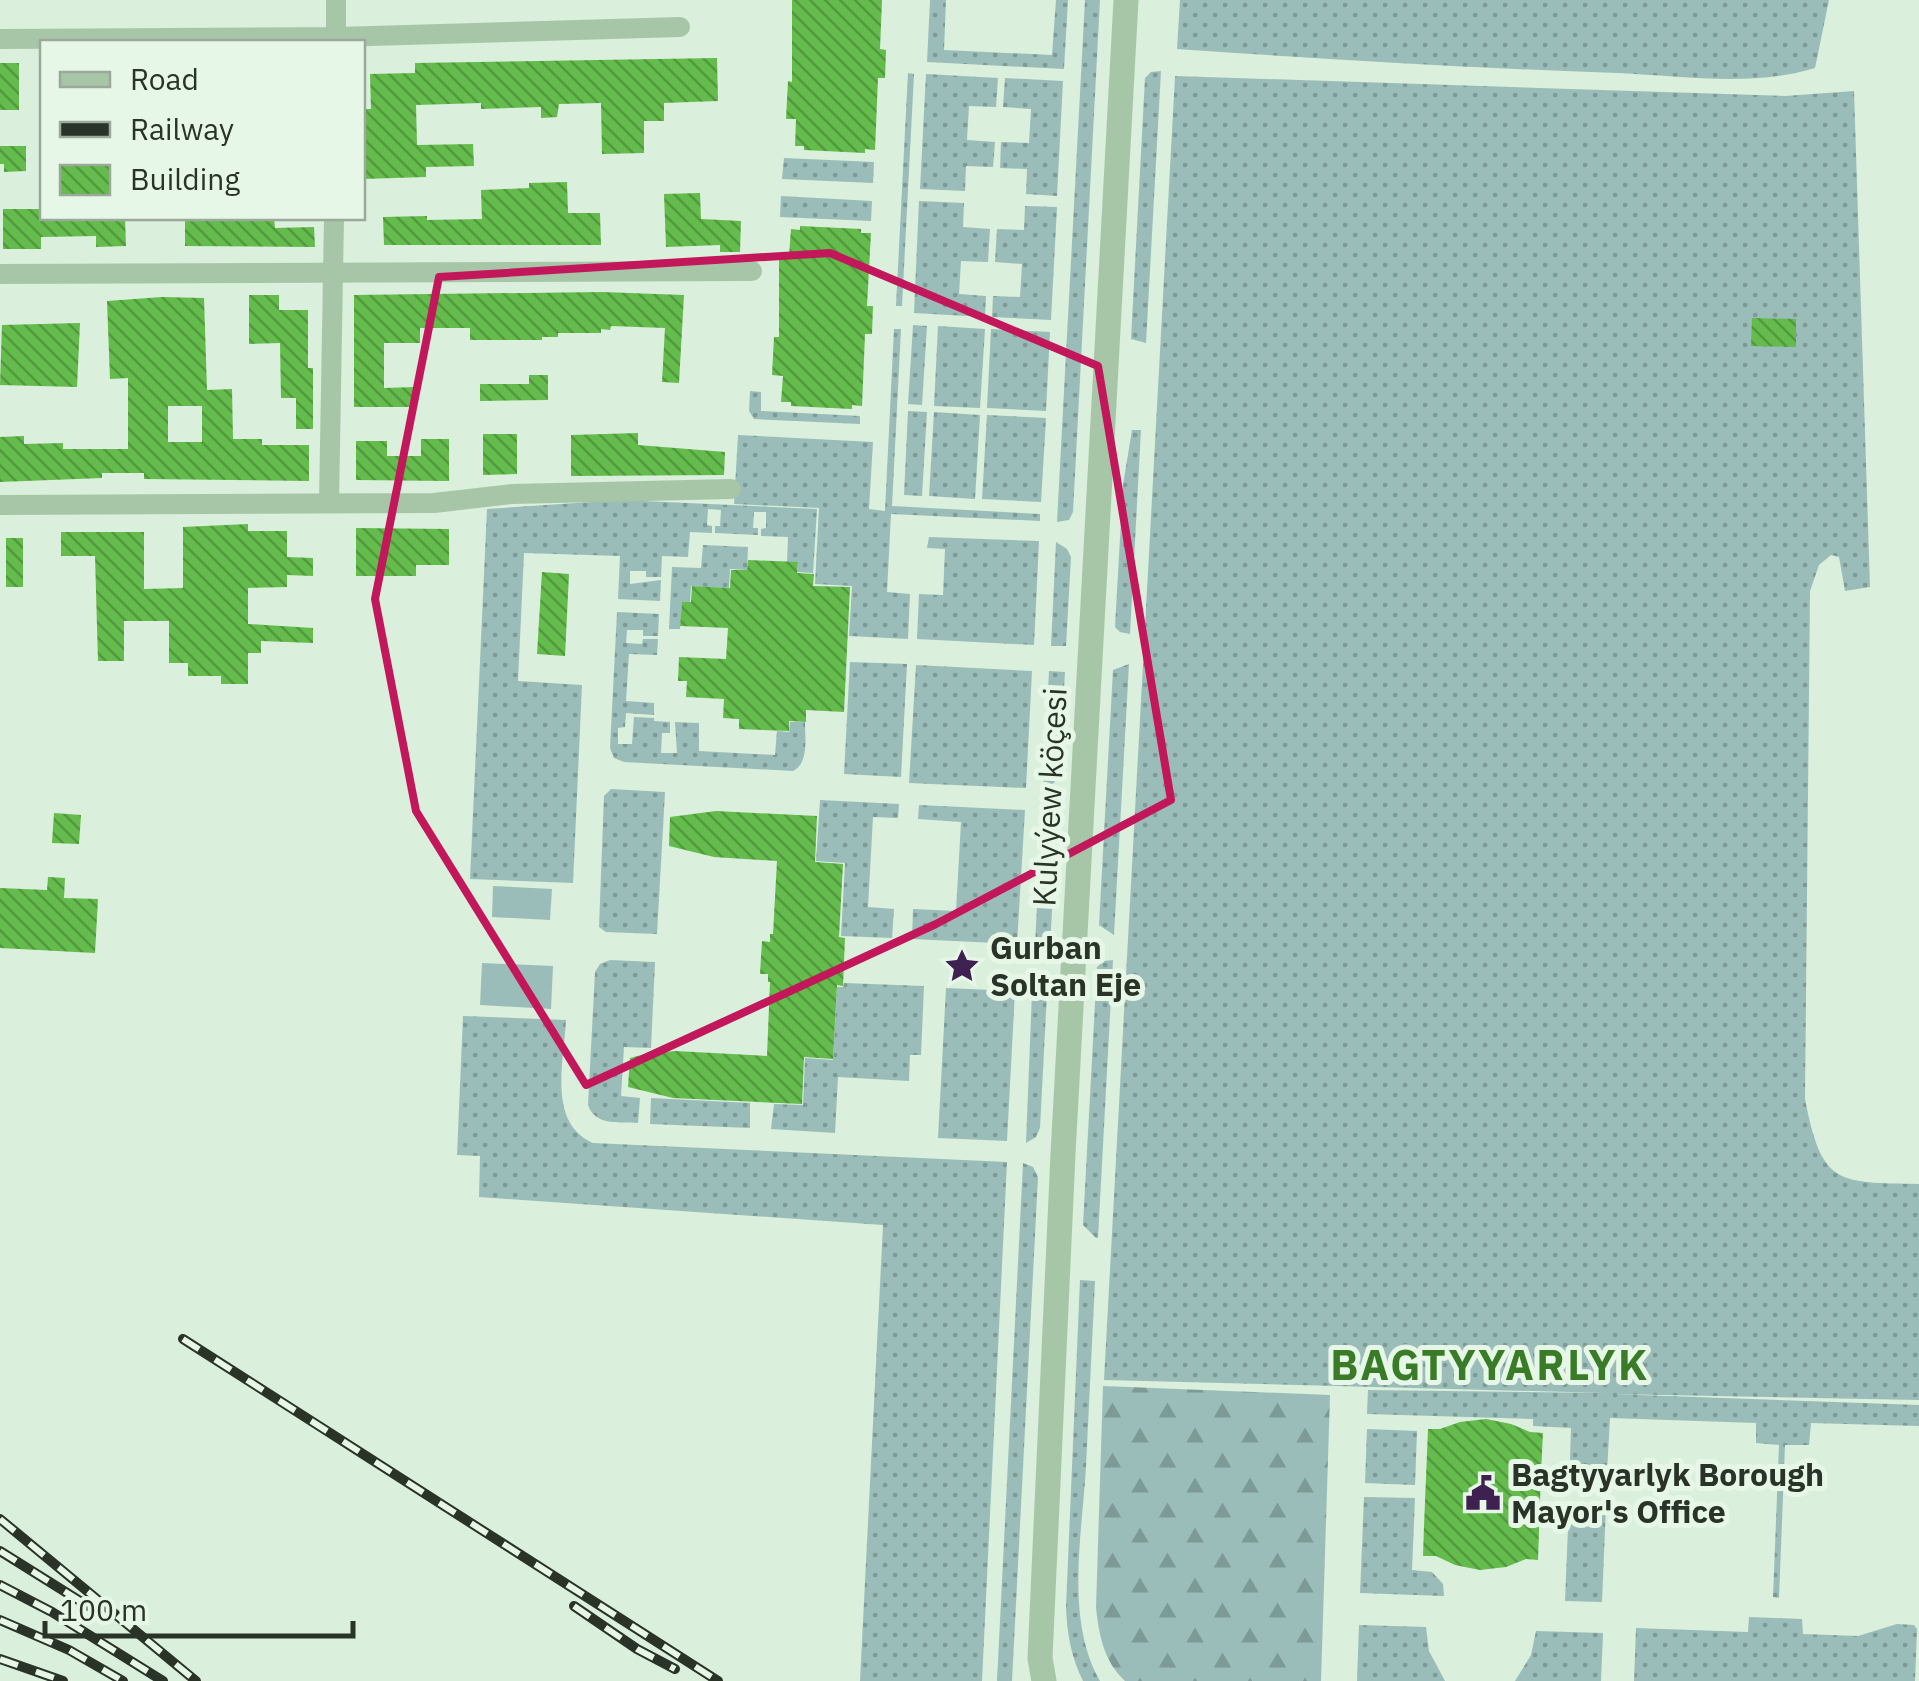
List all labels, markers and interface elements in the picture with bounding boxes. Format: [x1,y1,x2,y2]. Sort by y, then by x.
legend [40,40,365,220]
text: Road [130,59,199,98]
text: Railway [130,109,234,148]
text: Building [130,159,240,198]
street label: Kulyýew köçesi [1022,686,1076,907]
place label: Gurban Soltan Eje [990,926,1141,1005]
place icon: Gurban Soltan Eje [943,947,981,985]
district label: BAGTYYARLYK [1330,1337,1650,1392]
place label: Bagtyyarlyk Borough Mayor's Office [1511,1453,1824,1532]
public building icon: Bagtyyarlyk Borough Mayor's Office [1464,1474,1502,1512]
scale bar [45,1576,352,1638]
text: 100 m [60,1590,147,1629]

